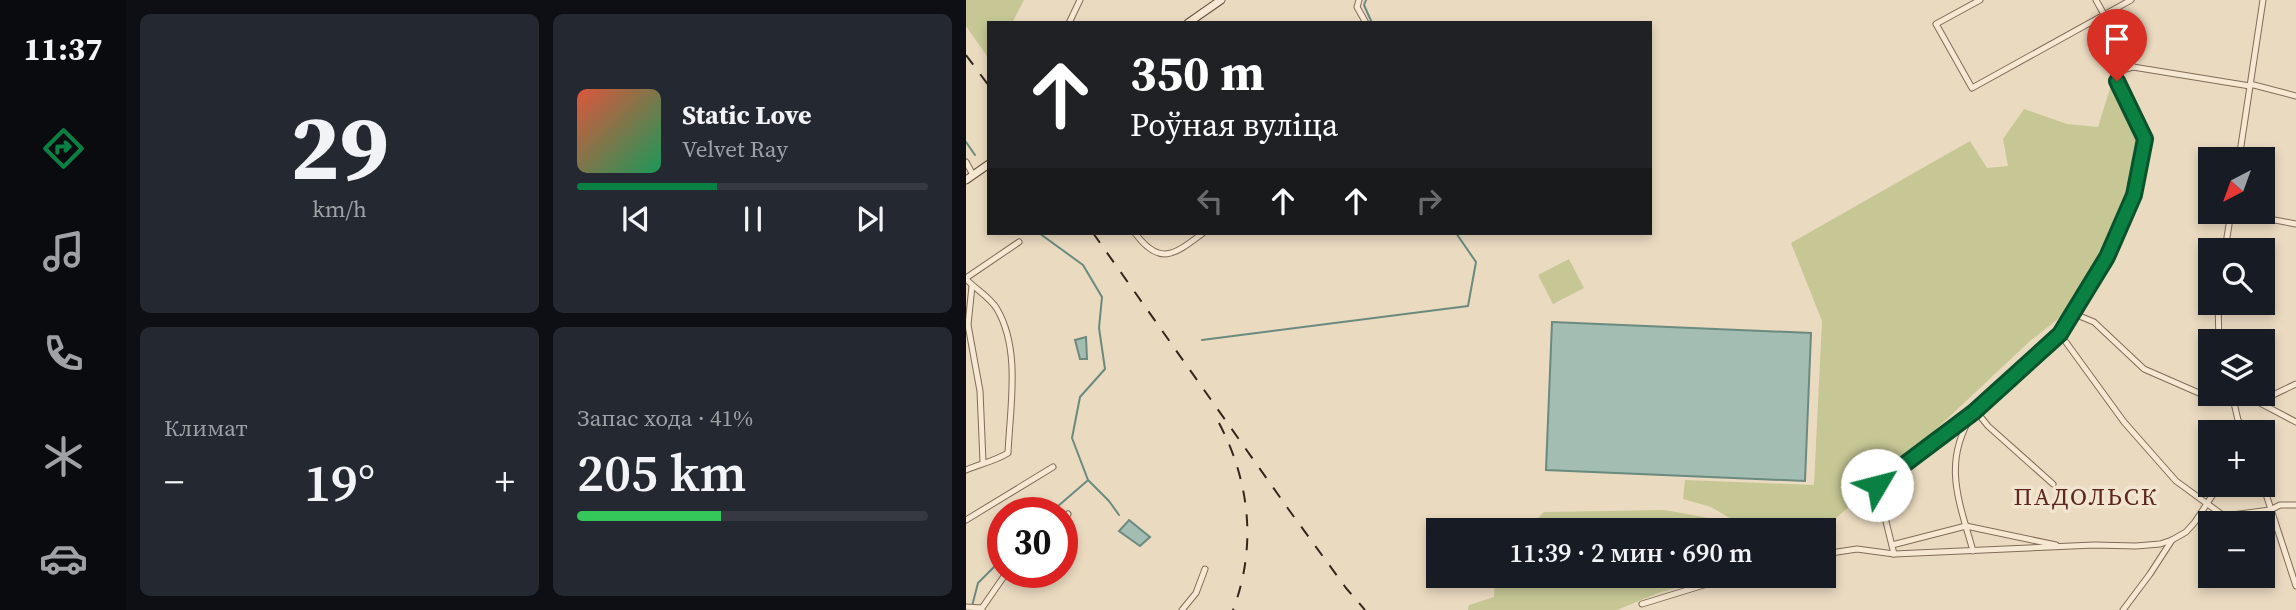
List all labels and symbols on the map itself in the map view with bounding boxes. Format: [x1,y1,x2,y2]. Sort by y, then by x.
pin [2087,9,2147,81]
north arrow [2198,147,2275,224]
position arrow [1840,448,1914,522]
district label: ПАДОЛЬСК [2013,480,2159,513]
speed limit sign: 30 [987,497,1078,588]

